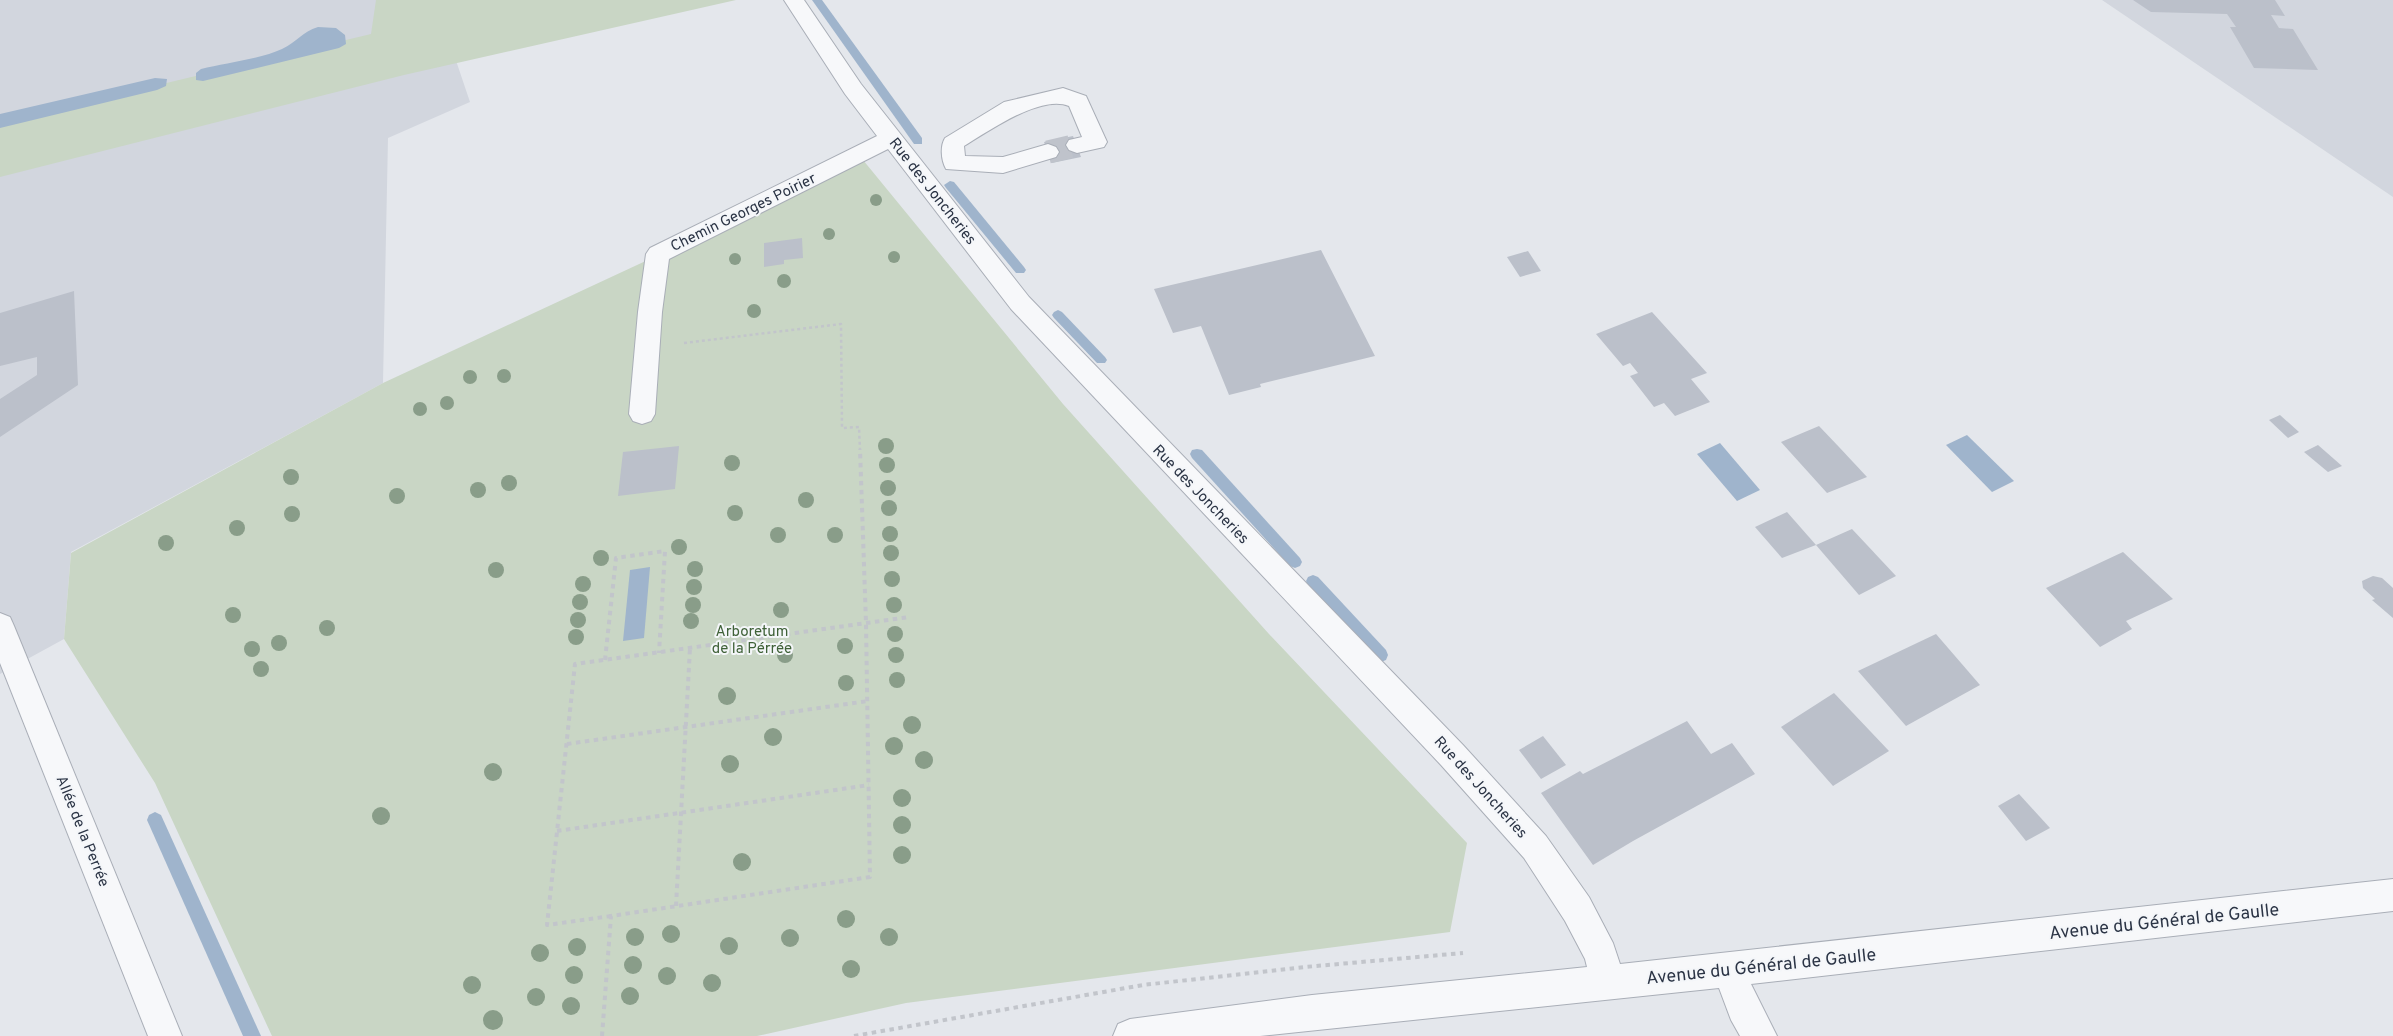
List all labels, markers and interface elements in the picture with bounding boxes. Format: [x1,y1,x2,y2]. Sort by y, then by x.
street label: Rue des Joncheries [884,135,980,249]
street label: Chemin Georges Poirier [668,170,820,257]
street label: Rue des Joncheries [1148,441,1252,549]
park label: Arboretum de la Pérrée [712,623,792,659]
street label: Rue des Joncheries [1429,733,1531,843]
street label: Allée de la Perrée [51,773,113,890]
street label: Avenue du Général de Gaulle [2048,899,2280,946]
street label: Avenue du Général de Gaulle [1645,944,1877,991]

